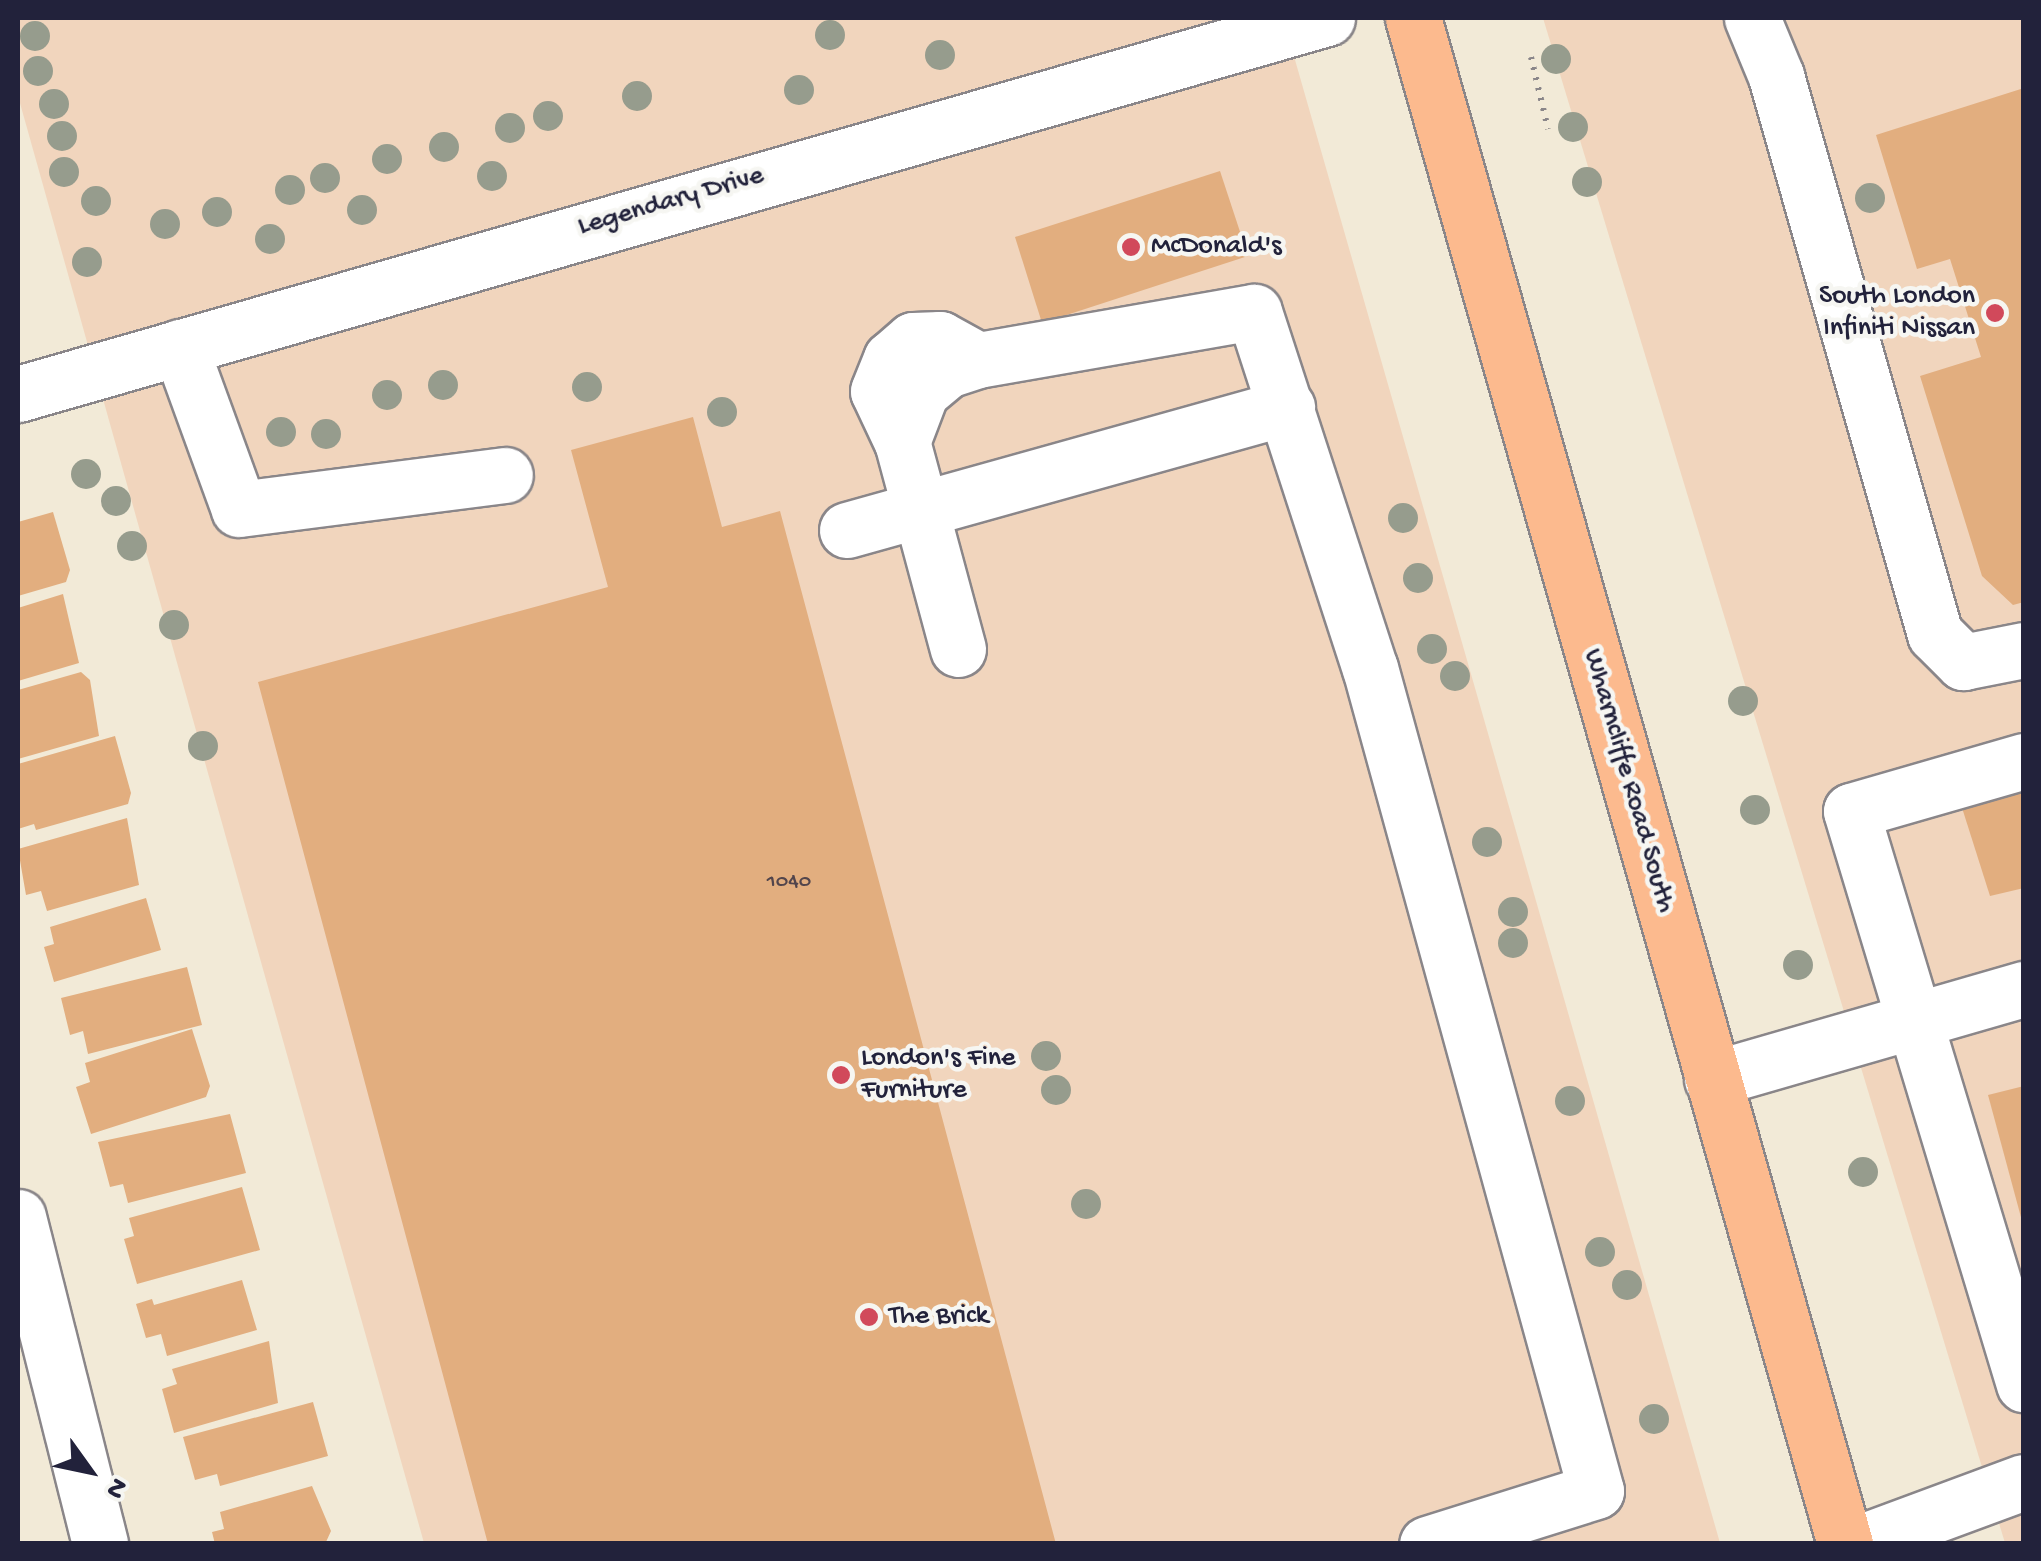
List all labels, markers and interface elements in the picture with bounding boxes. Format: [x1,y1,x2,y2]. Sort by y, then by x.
street label: Legendary Drive [574,159,768,245]
place label: McDonald's [1151,230,1282,264]
marker: McDonald's [1120,236,1142,258]
place label: South London Infiniti Nissan [1819,280,1975,346]
marker: South London Infiniti Nissan [1984,302,2006,324]
street label: Wharncliffe Road South [1574,645,1682,917]
house number: 1040 [767,870,811,896]
place label: London's Fine Furniture [861,1042,1016,1108]
marker: London's Fine Furniture [830,1064,852,1086]
place label: The Brick [889,1300,988,1334]
marker: The Brick [858,1306,880,1328]
north arrow [40,1421,140,1521]
text: N [97,1471,134,1504]

